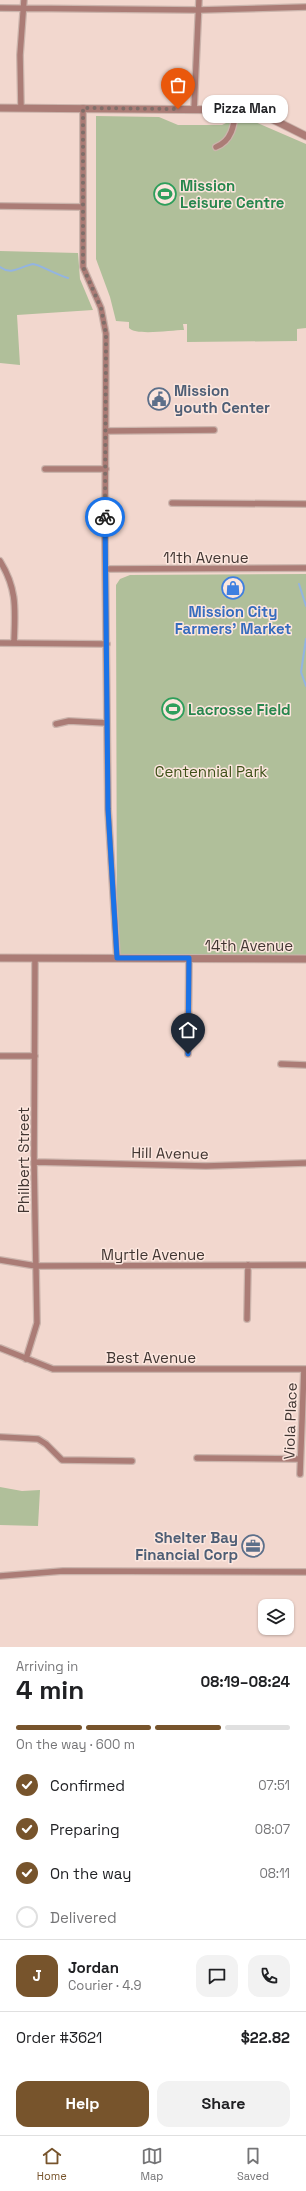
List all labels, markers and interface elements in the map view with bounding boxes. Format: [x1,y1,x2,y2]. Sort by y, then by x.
pin [161,68,195,109]
icon: bag [167,74,189,96]
callout: Pizza Man [202,95,288,123]
text: Pizza Man [214,100,276,117]
place label: Mission Leisure Centre [180,176,285,212]
sports icon: Mission Leisure Centre [152,181,178,207]
place label: Mission youth Center [174,381,270,417]
public building icon: Mission youth Center [146,386,172,412]
courier [85,497,125,537]
icon: bike [94,506,116,528]
street label: 11th Avenue [163,548,249,567]
shop icon: Mission City Farmers’ Market [220,575,246,601]
place label: Mission City Farmers’ Market [175,602,292,638]
sports icon: Lacrosse Field [160,696,186,722]
place label: Lacrosse Field [188,700,291,719]
park label: Centennial Park [155,762,267,781]
street label: 14th Avenue [205,936,293,955]
pin [171,1013,205,1054]
icon: home [177,1019,199,1041]
street label: Philbert Street [14,1107,33,1213]
street label: Hill Avenue [131,1143,209,1163]
street label: Myrtle Avenue [101,1245,205,1264]
street label: Best Avenue [106,1348,196,1367]
street label: Viola Place [279,1382,301,1460]
place label: Shelter Bay Financial Corp [135,1528,238,1564]
office icon: Shelter Bay Financial Corp [240,1533,266,1559]
map controls [258,1599,294,1635]
button: layers [258,1599,294,1635]
text: Arriving in [16,1658,78,1675]
text: 08:19–08:24 [201,1672,290,1691]
text: 4 min [16,1673,84,1707]
text: On the way · 600 m [16,1736,135,1753]
icon: check [16,1774,38,1796]
text: Confirmed [50,1776,125,1795]
text: 07:51 [258,1777,290,1794]
icon: check [16,1818,38,1840]
text: Preparing [50,1820,120,1839]
text: 08:07 [255,1821,290,1838]
icon: check [16,1862,38,1884]
text: On the way [50,1864,131,1883]
text: 08:11 [259,1865,290,1882]
text: Delivered [50,1908,117,1927]
button: chat [196,1955,238,1997]
button: phone [248,1955,290,1997]
text: Jordan [68,1958,119,1977]
text: J [32,1966,42,1985]
text: Courier · 4.9 [68,1977,142,1994]
text: Order #3621 [16,2028,102,2047]
text: $22.82 [241,2028,290,2047]
button: Help [16,2081,149,2127]
button: Share [157,2081,290,2127]
tab: Home [37,2145,67,2183]
tab: Map [140,2145,163,2183]
tab: Saved [237,2145,269,2183]

